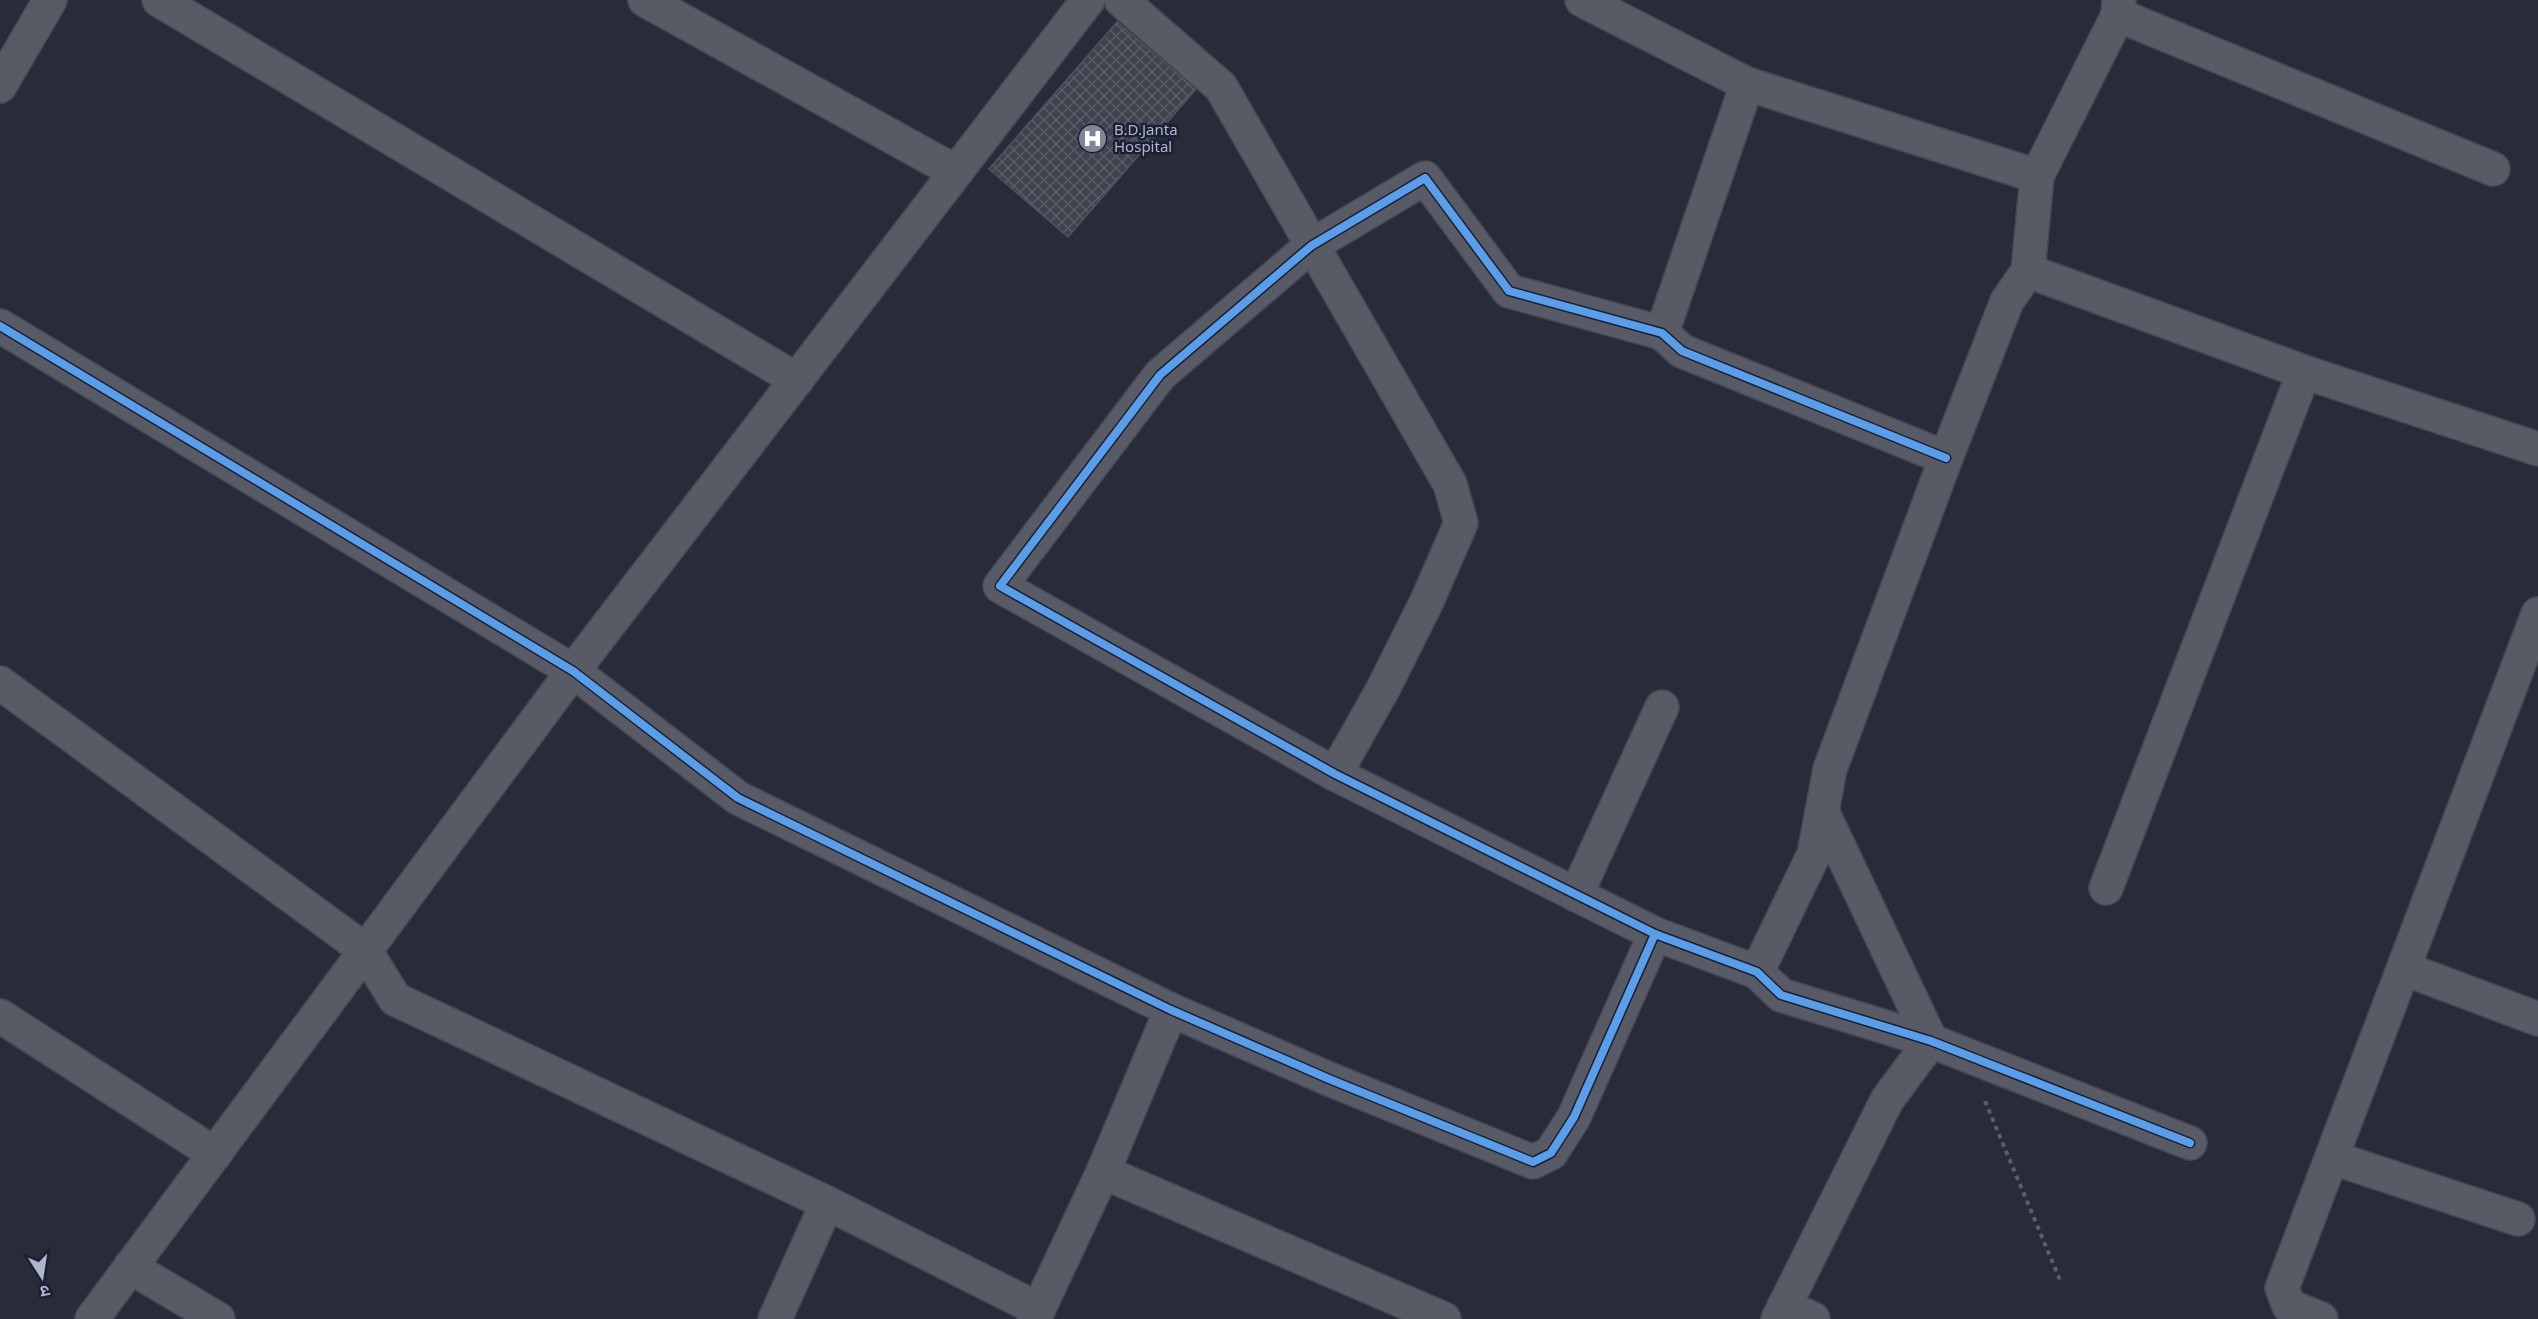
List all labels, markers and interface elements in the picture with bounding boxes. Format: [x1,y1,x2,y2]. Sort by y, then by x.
place label: B.D.Janta Hospital [1114,119,1178,156]
hospital icon: B.D.Janta Hospital [1077,122,1109,154]
north arrow [12,1247,72,1307]
text: उ [38,1280,52,1304]

